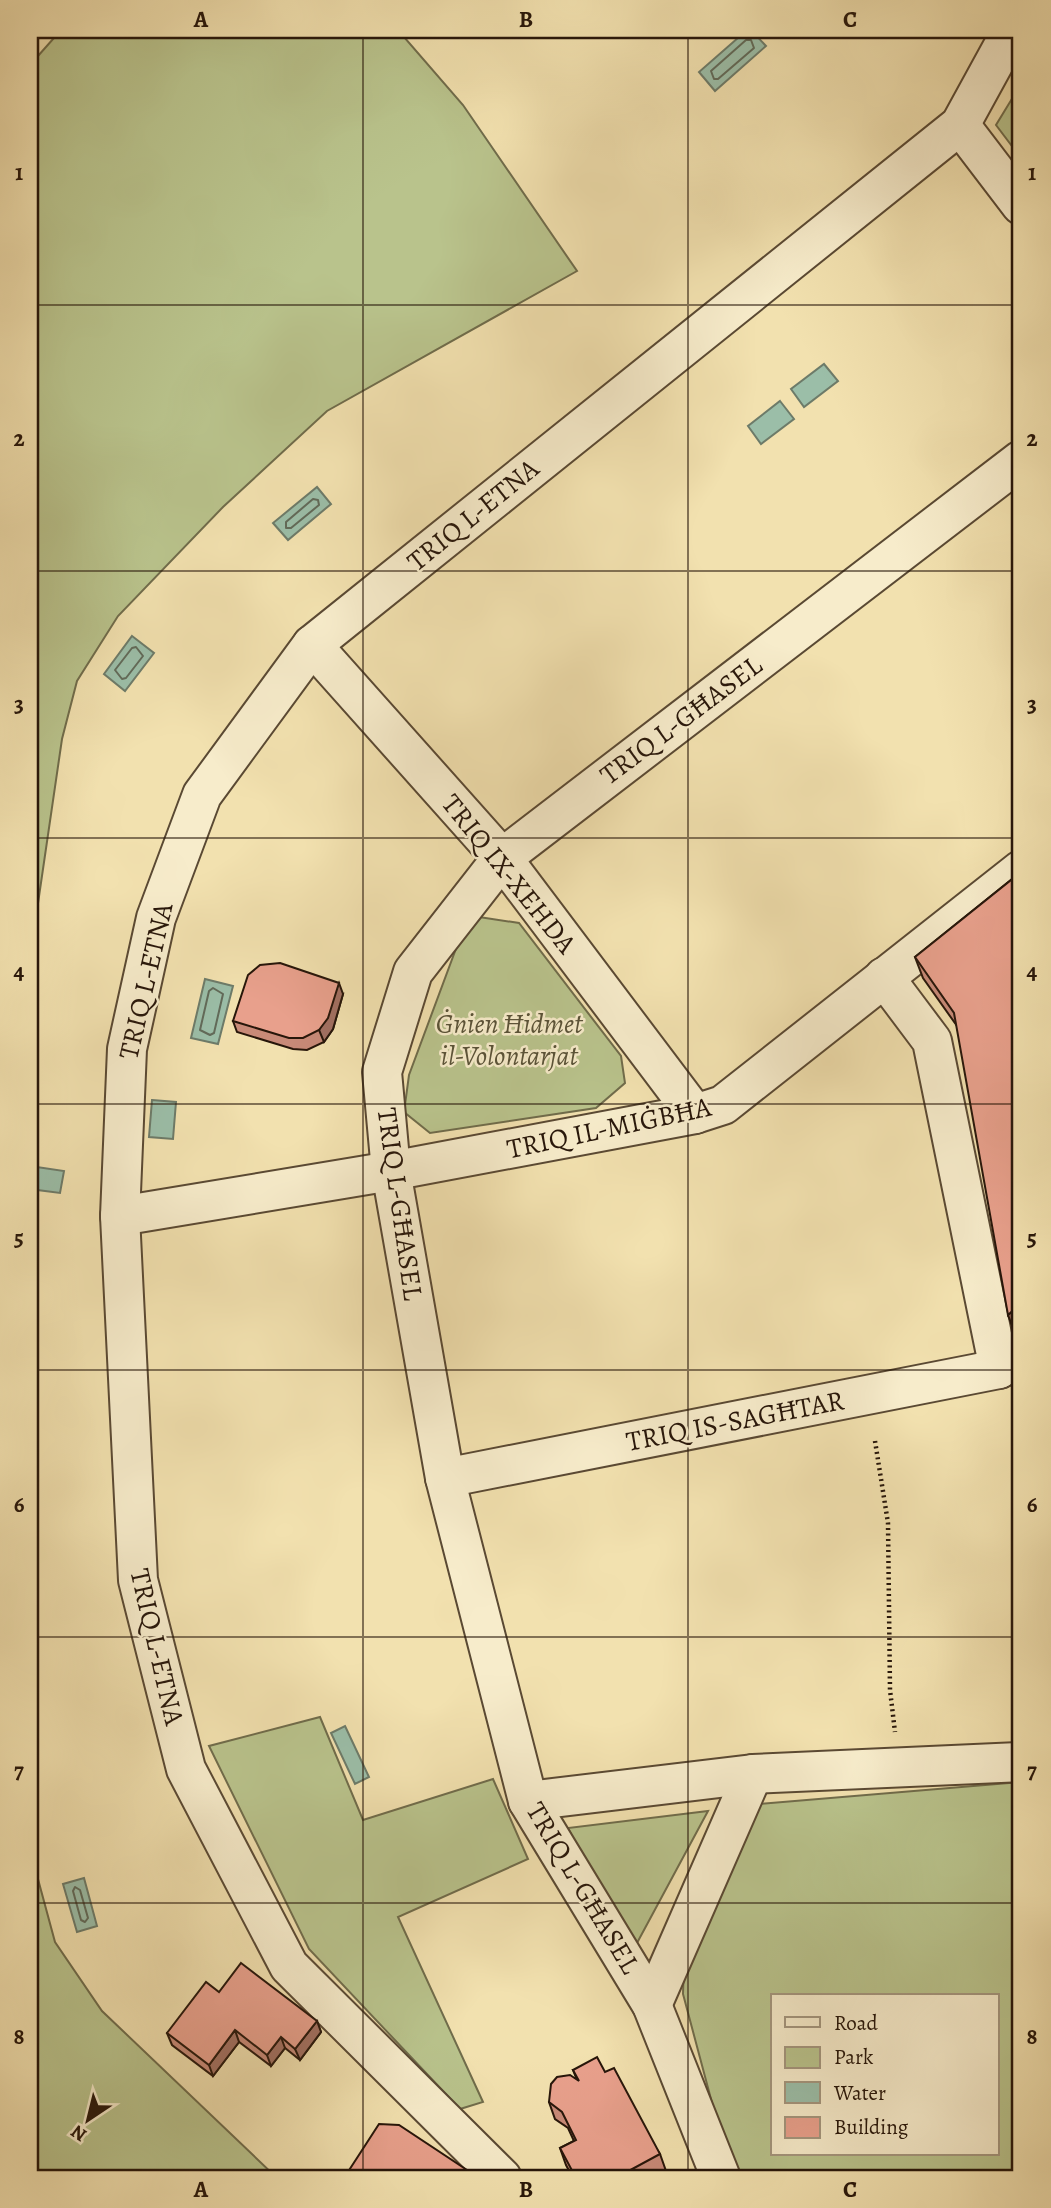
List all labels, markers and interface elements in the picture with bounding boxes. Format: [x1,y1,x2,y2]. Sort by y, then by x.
text: A [193,4,209,35]
text: B [519,4,533,35]
text: C [843,4,857,35]
text: 1 [15,157,23,188]
text: 1 [1028,157,1036,188]
text: 2 [13,423,25,454]
text: 2 [1026,423,1038,454]
street label: TRIQ L-ETNA [399,450,547,580]
street label: TRIQ L-GĦASEL [592,646,770,793]
text: 3 [14,689,24,720]
text: 3 [1027,689,1037,720]
street label: TRIQ IX-XEHDA [433,786,586,962]
street label: TRIQ L-ETNA [110,898,183,1063]
text: 4 [14,956,25,987]
text: 4 [1027,956,1038,987]
park label: Ġnien Ħidmet il-Volontarjat [436,1005,583,1075]
street label: TRIQ IL-MIĠBĦA [503,1088,715,1168]
street label: TRIQ L-GĦASEL [368,1105,432,1303]
text: 5 [14,1222,24,1253]
text: 5 [1027,1222,1037,1253]
street label: TRIQ IS-SAGĦTAR [623,1381,847,1461]
text: 6 [14,1489,25,1520]
text: 6 [1027,1489,1038,1520]
street label: TRIQ L-ETNA [121,1565,194,1730]
text: 7 [14,1755,24,1786]
text: 7 [1027,1755,1037,1786]
street label: TRIQ L-GĦASEL [517,1795,650,1982]
legend [771,1994,998,2156]
text: Road [834,2009,878,2037]
text: 8 [13,2021,25,2052]
text: 8 [1026,2021,1038,2052]
text: Park [834,2043,874,2071]
text: Water [833,2079,886,2107]
north arrow [52,2086,122,2156]
text: Building [834,2113,909,2141]
text: N [66,2118,92,2148]
text: A [193,2174,209,2205]
text: B [519,2174,533,2205]
text: C [843,2174,857,2205]

